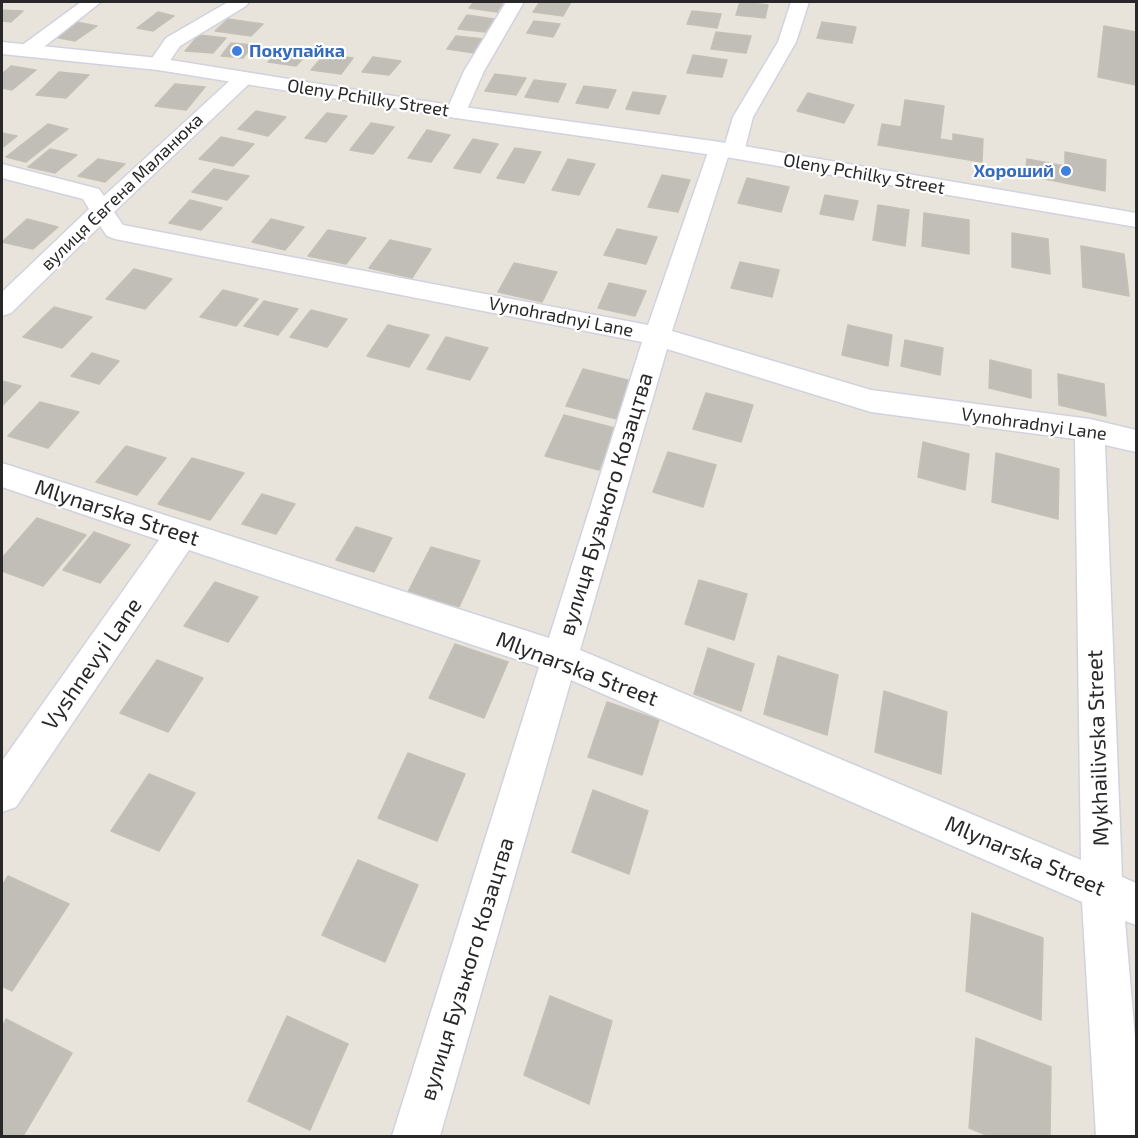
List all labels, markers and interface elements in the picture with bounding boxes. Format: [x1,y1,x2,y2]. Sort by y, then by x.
place label: Покупайка [249,40,345,62]
marker: Покупайка [230,44,244,58]
street label: Oleny Pchilky Street [286,75,450,121]
street label: вулиця Євгена Маланюка [37,109,207,275]
street label: Oleny Pchilky Street [782,149,946,199]
place label: Хороший [973,160,1054,182]
marker: Хороший [1059,164,1073,178]
street label: Vynohradnyi Lane [487,292,635,342]
street label: вулиця Бузького Козацтва [553,369,659,639]
street label: Vynohradnyi Lane [960,403,1108,445]
street label: Mlynarska Street [32,474,202,552]
street label: Vyshnevyi Lane [37,593,147,735]
street label: Mlynarska Street [492,626,662,712]
street label: Mykhailivska Street [1081,649,1115,847]
street label: Mlynarska Street [941,810,1109,902]
street label: вулиця Бузького Козацтва [414,834,520,1104]

